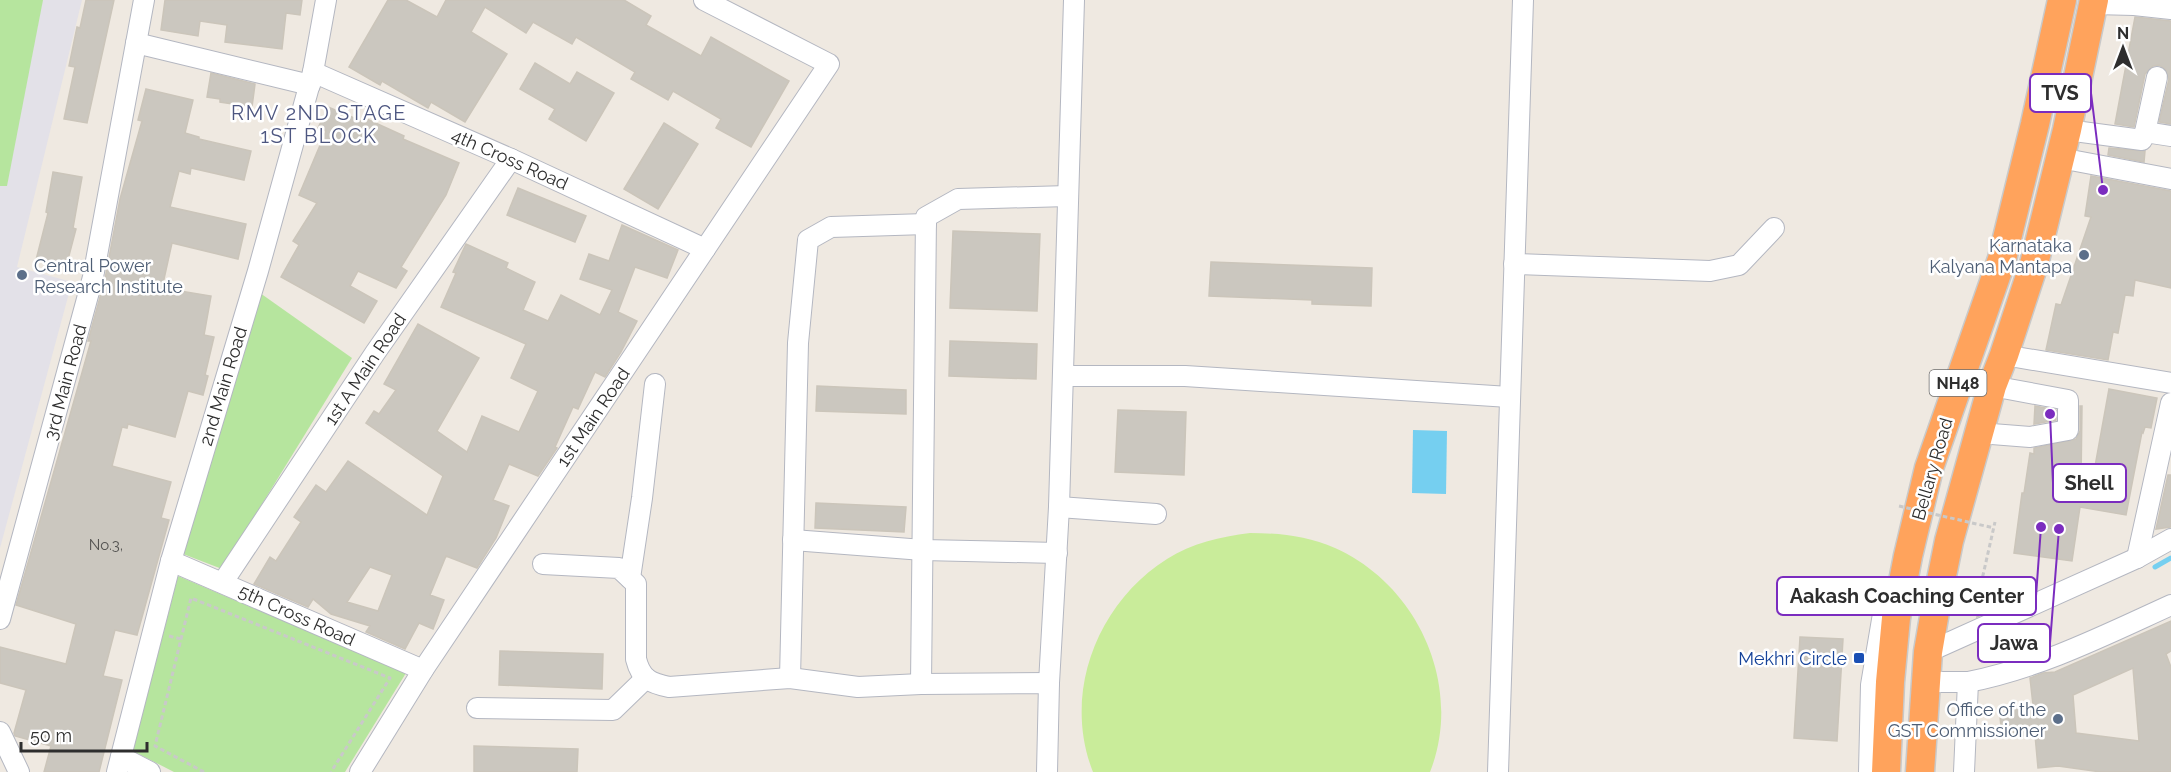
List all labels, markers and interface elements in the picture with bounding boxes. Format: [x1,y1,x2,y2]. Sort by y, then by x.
north arrow [2093,18,2153,78]
text: N [2117,24,2129,43]
callout: TVS [2030,74,2091,112]
text: TVS [2041,81,2079,105]
district label: RMV 2ND STAGE 1ST BLOCK [231,101,407,148]
street label: 4th Cross Road [449,124,571,194]
place label: Karnataka Kalyana Mantapa [1929,235,2072,277]
marker: Karnataka Kalyana Mantapa [2077,248,2091,262]
place label: Central Power Research Institute [34,255,183,297]
marker: Central Power Research Institute [15,268,29,282]
street label: 1st A Main Road [320,309,410,429]
street label: 3rd Main Road [39,322,91,442]
street label: 2nd Main Road [195,324,251,448]
street label: 1st Main Road [552,364,634,470]
road number: NH48 [1930,370,1986,396]
street label: Bellary Road [1907,415,1957,523]
callout: Shell [2053,464,2126,502]
text: Shell [2065,471,2114,495]
house number: No.3, [89,536,123,554]
callout: Aakash Coaching Center [1777,577,2036,615]
street label: 5th Cross Road [236,580,358,650]
text: Aakash Coaching Center [1790,584,2024,608]
callout: Jawa [1978,624,2050,662]
text: Jawa [1990,631,2038,655]
place label: Mekhri Circle [1738,648,1847,669]
marker: Mekhri Circle [1852,651,1866,665]
place label: Office of the GST Commissioner [1888,699,2047,741]
marker: Office of the GST Commissioner [2051,712,2065,726]
scale bar [21,715,147,753]
text: 50 m [30,725,72,746]

